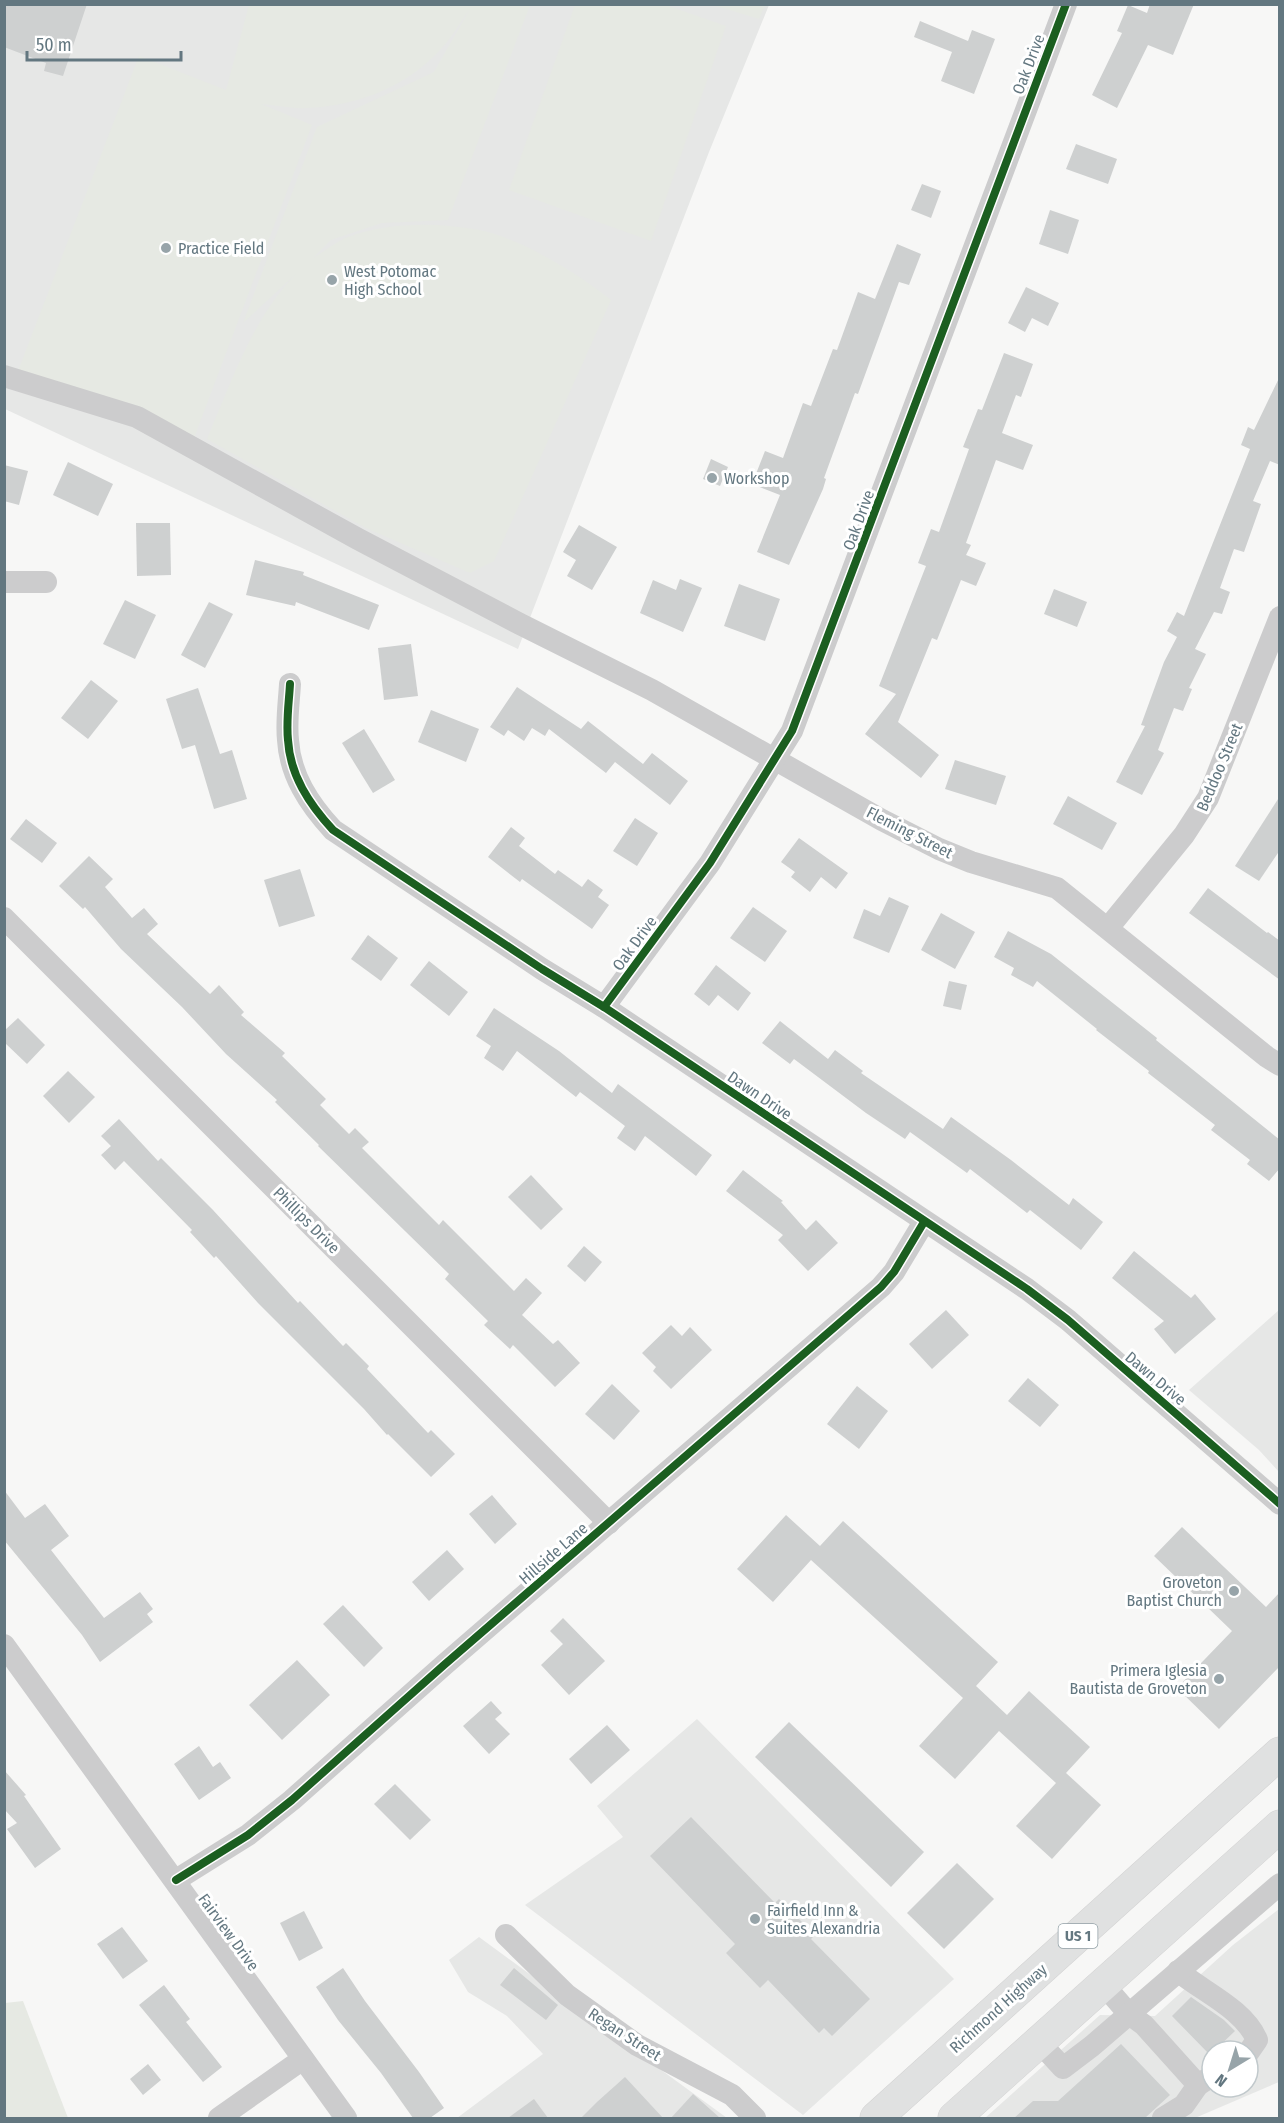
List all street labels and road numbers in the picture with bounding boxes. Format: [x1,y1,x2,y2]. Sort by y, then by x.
street label: Oak Drive [1008,31,1049,97]
street label: Oak Drive [839,487,878,553]
street label: Beddoo Street [1192,720,1247,814]
street label: Fleming Street [863,803,957,863]
street label: Oak Drive [608,912,661,974]
street label: Dawn Drive [724,1067,796,1124]
street label: Phillips Drive [270,1183,344,1258]
street label: Dawn Drive [1121,1347,1190,1409]
street label: Hillside Lane [515,1518,591,1588]
street label: Fairview Drive [194,1890,263,1975]
road number: US 1 [1058,1924,1098,1948]
street label: Richmond Highway [946,1959,1051,2057]
street label: Regan Street [585,2004,665,2065]

